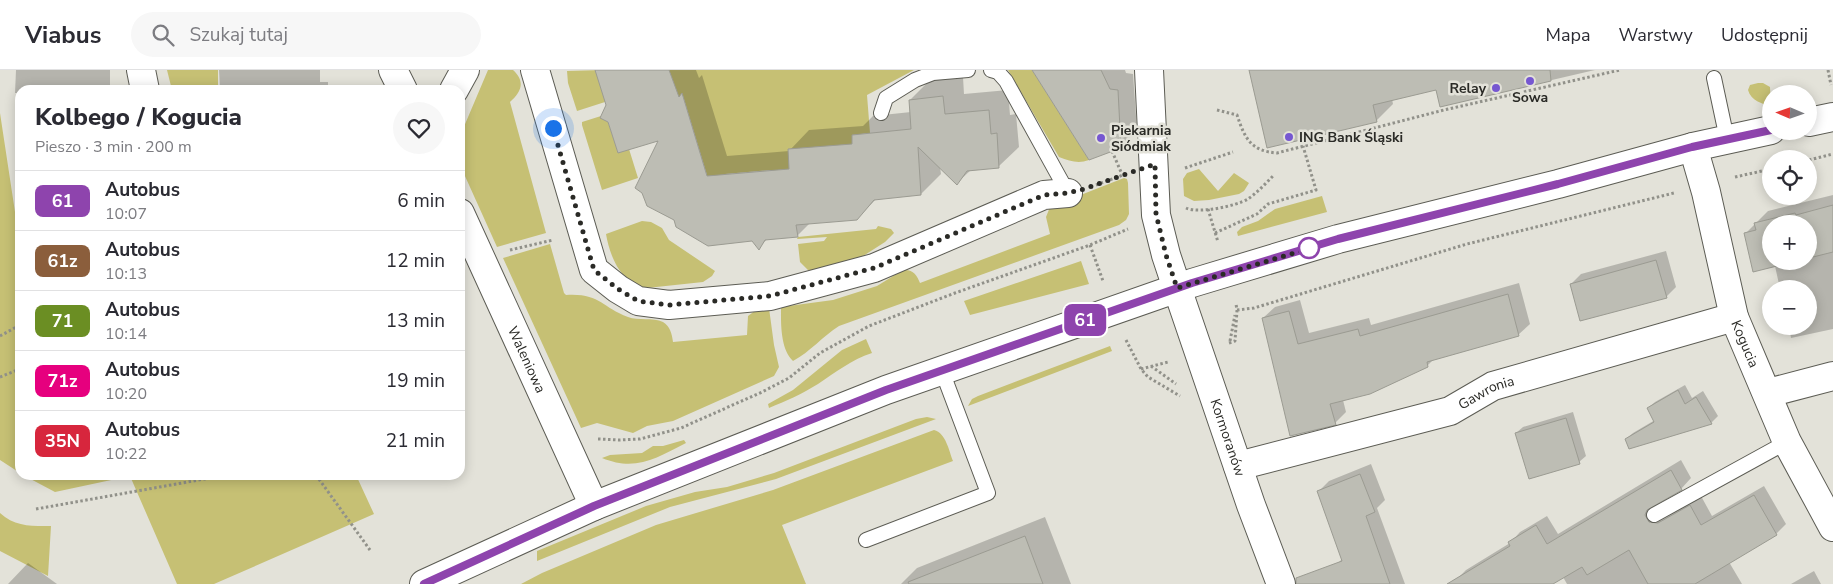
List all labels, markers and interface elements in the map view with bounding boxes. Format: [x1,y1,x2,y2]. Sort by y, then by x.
search box [131,12,481,57]
text: Viabus [25,19,101,51]
icon: search [149,21,177,49]
text: Szukaj tutaj [189,22,288,48]
text: Mapa [1546,23,1590,47]
text: Warstwy [1618,23,1693,47]
text: Udostępnij [1721,23,1808,47]
marker: Sowa [1524,75,1536,87]
place label: Relay [1450,79,1487,98]
marker: Relay [1490,82,1502,94]
north arrow [1762,85,1818,140]
map controls [1762,85,1817,335]
place label: Sowa [1512,88,1548,107]
text: Kolbego / Kogucia [35,101,242,133]
button: heart [393,102,445,154]
your location [541,116,566,141]
place label: Piekarnia Siódmiak [1111,121,1171,156]
place label: ING Bank Śląski [1299,128,1403,147]
marker: ING Bank Śląski [1283,131,1295,143]
marker: Piekarnia Siódmiak [1095,132,1107,144]
text: Pieszo · 3 min · 200 m [35,136,192,158]
button: locate [1762,150,1817,205]
text: Autobus [105,177,180,203]
text: 6 min [397,188,445,214]
text: 61 [52,189,73,213]
text: 10:07 [105,203,147,225]
button: + [1762,215,1817,270]
text: Autobus [105,237,180,263]
unlabelled marker [1298,237,1320,259]
text: 12 min [386,248,445,274]
text: 61z [47,249,78,273]
text: 10:13 [105,263,147,285]
button: − [1762,280,1817,335]
text: Autobus [105,297,180,323]
line badge: 61 [1062,304,1108,336]
text: 13 min [386,308,445,334]
text: 61 [1074,308,1096,332]
text: 71 [52,309,73,333]
street label: Kogucia [1727,317,1764,370]
text: 10:14 [105,323,147,345]
street label: Waleniowa [503,323,550,396]
text: Autobus [105,357,180,383]
text: 19 min [386,368,445,394]
text: 71z [47,369,78,393]
street label: Gawronia [1454,371,1516,414]
text: 10:20 [105,383,147,405]
street label: Kormoranów [1206,396,1250,479]
text: Autobus [105,417,180,443]
text: 21 min [386,428,445,454]
text: 35N [45,429,80,453]
text: 10:22 [105,443,147,465]

